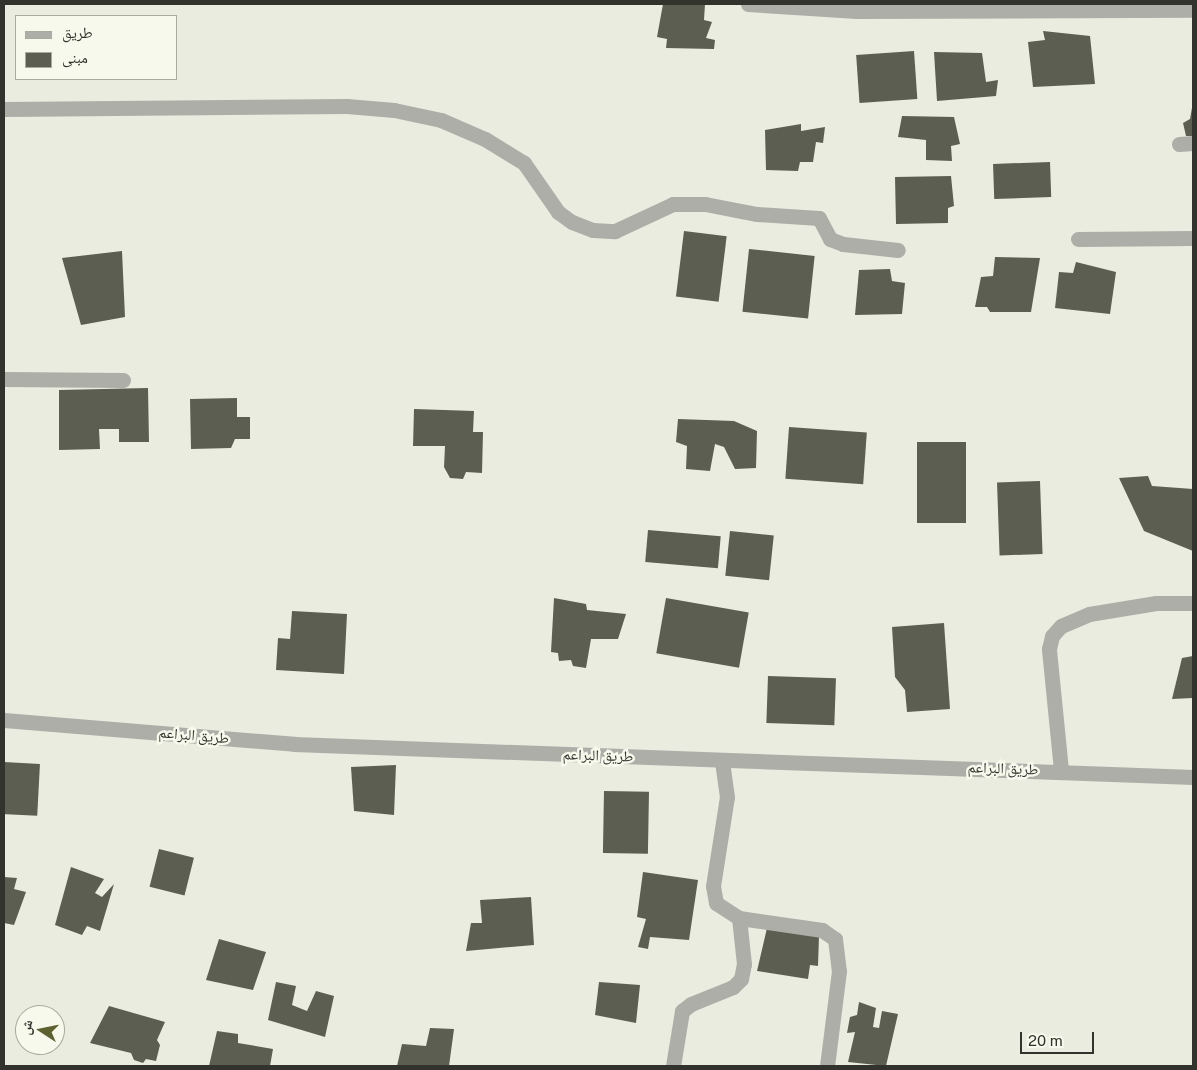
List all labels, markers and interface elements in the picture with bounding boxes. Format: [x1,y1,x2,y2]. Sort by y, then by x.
legend [15,15,178,80]
text: طريق [62,24,93,41]
text: مبنى [62,49,88,66]
street label: طريق البراعم [158,723,230,747]
street label: طريق البراعم [562,745,634,765]
street label: طريق البراعم [967,758,1039,778]
north arrow [15,1005,65,1055]
text: ش [17,1019,36,1036]
scale bar [1022,1022,1096,1054]
text: 20 m [1028,1032,1063,1049]

